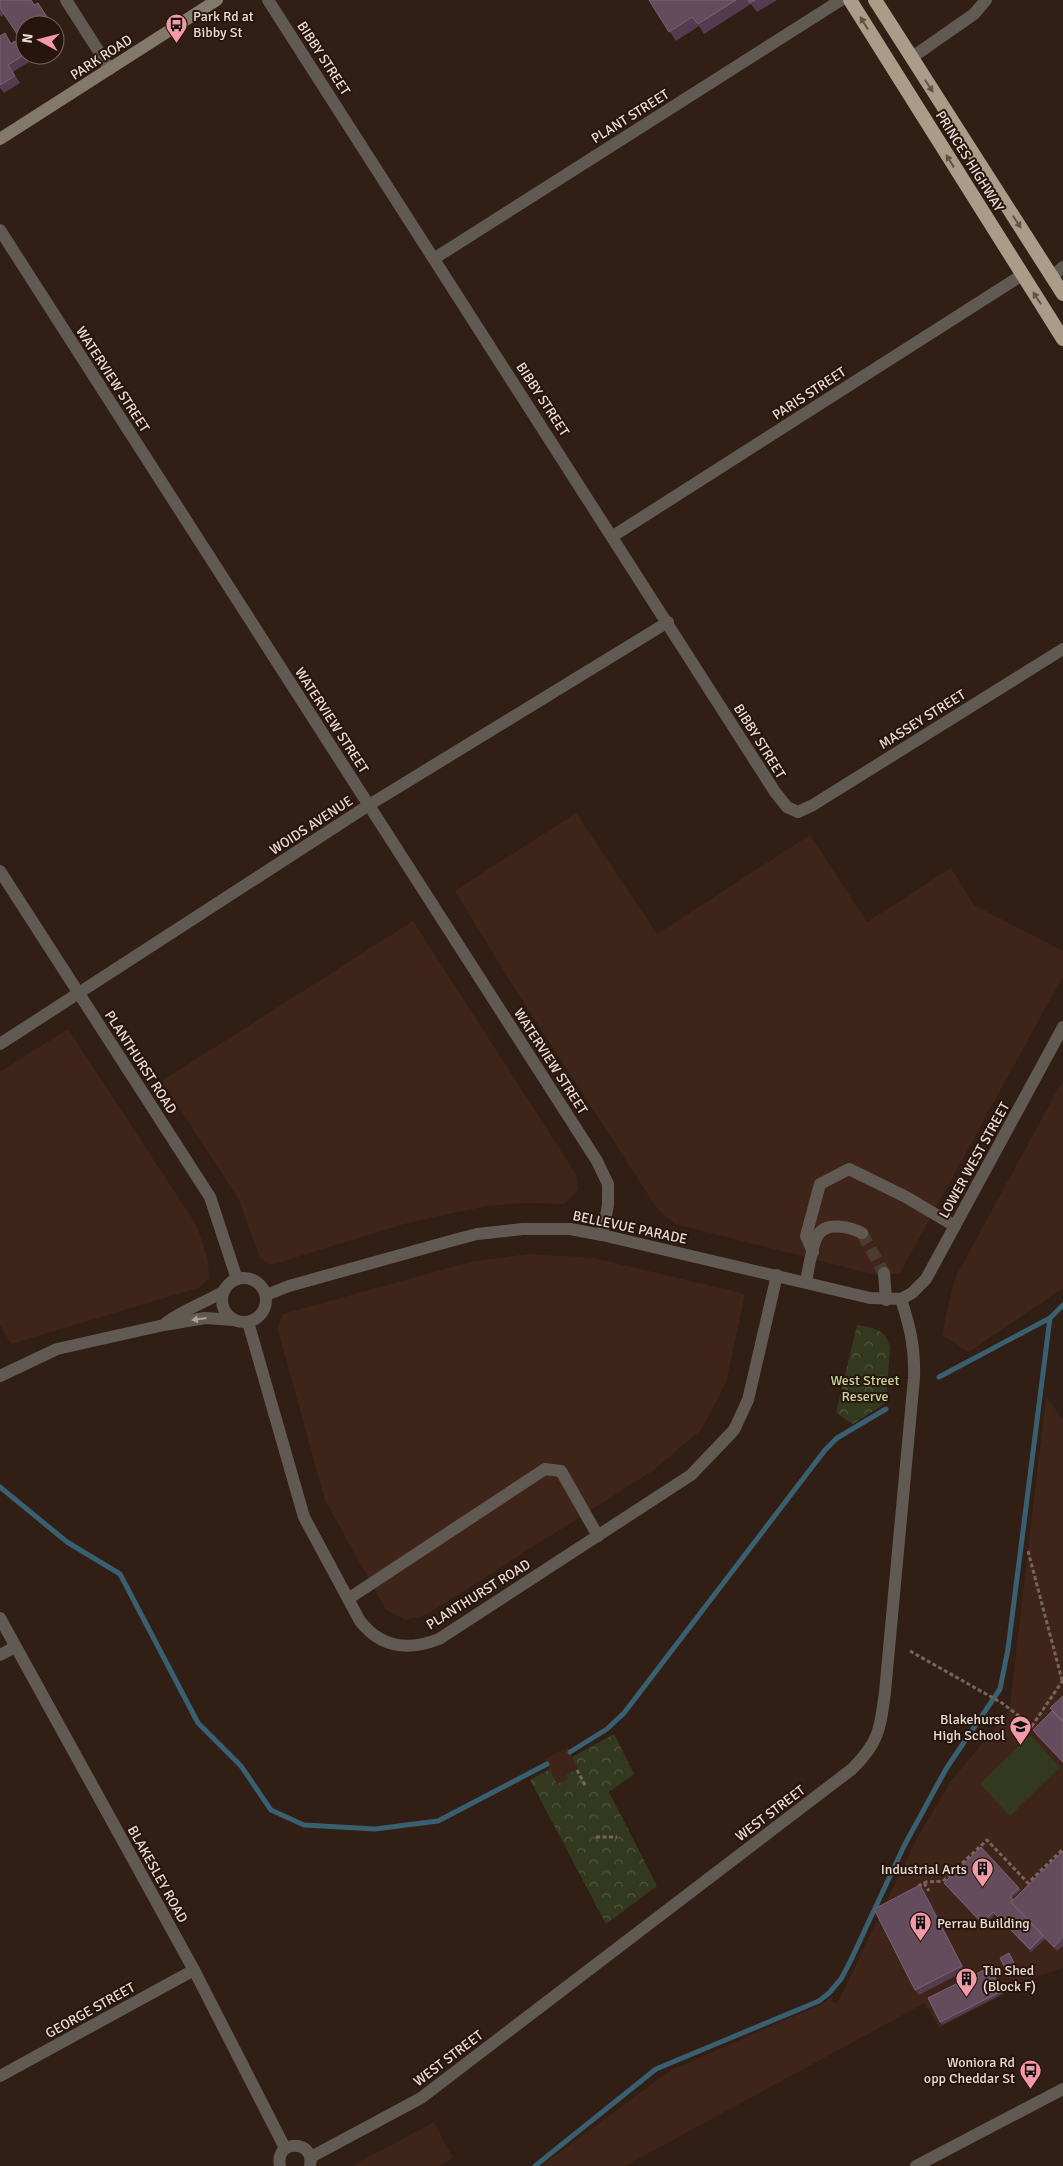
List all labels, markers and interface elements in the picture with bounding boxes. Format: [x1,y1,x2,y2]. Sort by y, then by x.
place label: Park Rd at Bibby St [193,8,254,41]
bus stop icon: Park Rd at Bibby St [165,12,189,43]
north arrow [15,15,65,65]
one-way arrow [860,16,869,29]
street label: BIBBY STREET [293,18,354,99]
street label: PARK ROAD [67,31,135,84]
text: N [19,33,37,44]
one-way arrow [924,79,933,92]
street label: PLANT STREET [588,86,672,147]
street label: PRINCES HIGHWAY [932,108,1007,215]
one-way arrow [945,154,955,167]
one-way arrow [1012,215,1022,229]
one-way arrow [1032,292,1041,305]
street label: WATERVIEW STREET [72,323,153,435]
street label: BIBBY STREET [512,359,573,440]
street label: PARIS STREET [769,363,849,424]
street label: WATERVIEW STREET [291,664,372,776]
street label: MASSEY STREET [876,686,969,753]
street label: BIBBY STREET [730,701,789,782]
street label: WOIDS AVENUE [267,792,356,859]
street label: WATERVIEW STREET [510,1005,591,1117]
street label: PLANTHURST ROAD [101,1008,180,1117]
street label: LOWER WEST STREET [935,1099,1013,1221]
street label: BELLEVUE PARADE [571,1207,689,1248]
one-way arrow [191,1316,207,1324]
park label: West Street Reserve [831,1372,900,1405]
street label: PLANTHURST ROAD [423,1556,533,1633]
place label: Blakehurst High School [933,1711,1005,1744]
school or university icon: Blakehurst High School [1009,1715,1033,1746]
street label: WEST STREET [732,1782,809,1845]
street label: BLAKESLEY ROAD [124,1823,191,1926]
building icon: Industrial Arts [971,1857,995,1888]
place label: Industrial Arts [881,1861,967,1878]
building icon: Perrau Building [909,1911,933,1942]
place label: Perrau Building [937,1915,1030,1932]
place label: Tin Shed (Block F) [983,1962,1036,1995]
building icon: Tin Shed (Block F) [955,1966,979,1997]
street label: GEORGE STREET [43,1979,138,2042]
street label: WEST STREET [410,2027,487,2090]
place label: Woniora Rd opp Cheddar St [924,2054,1015,2087]
bus stop icon: Woniora Rd opp Cheddar St [1019,2058,1043,2089]

